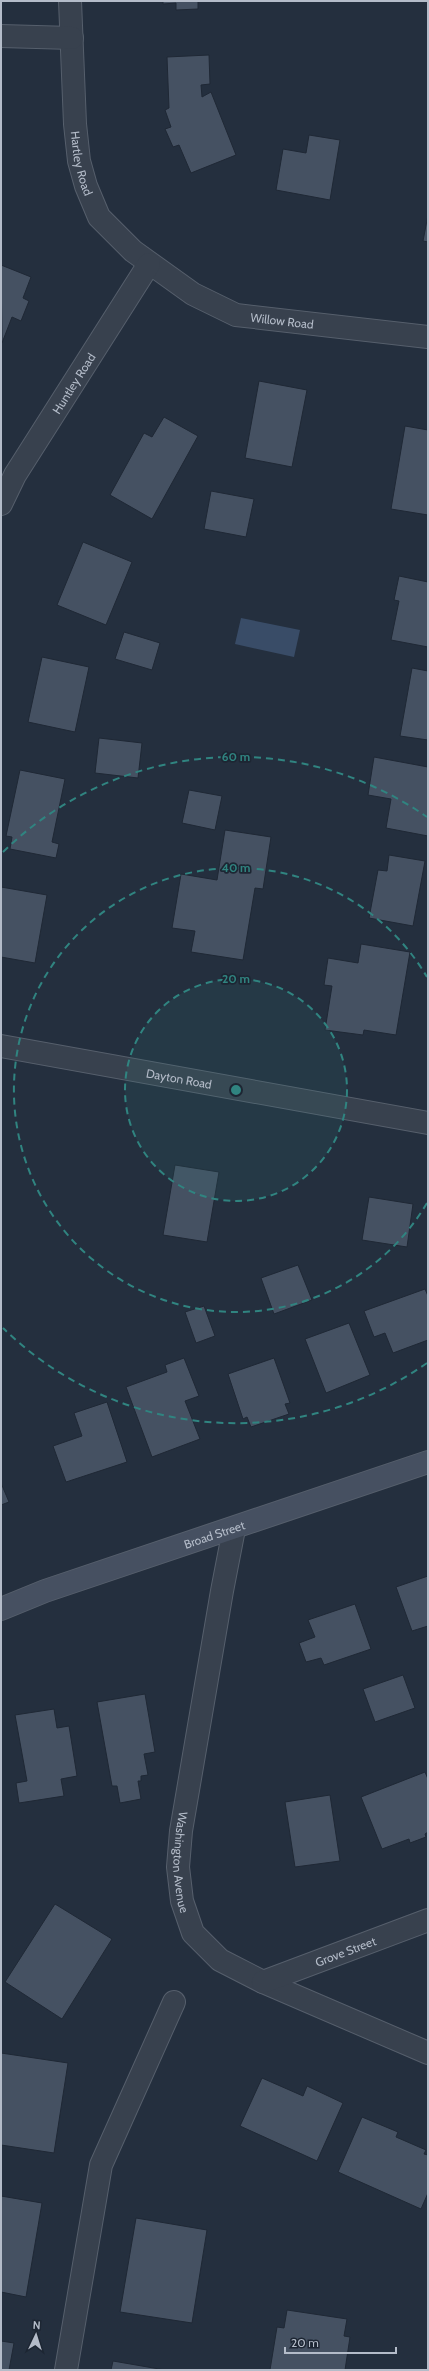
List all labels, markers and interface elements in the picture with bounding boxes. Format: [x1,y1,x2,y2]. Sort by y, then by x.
street label: Hartley Road [68,130,97,198]
street label: Willow Road [250,309,314,331]
street label: Huntley Road [48,350,98,416]
text: 60 m [222,749,250,764]
text: 40 m [221,860,251,875]
text: 20 m [222,971,250,986]
street label: Dayton Road [145,1065,213,1091]
centre of rings [229,1083,243,1097]
street label: Broad Street [182,1517,247,1551]
street label: Washington Avenue [170,1811,193,1915]
street label: Grove Street [313,1933,378,1969]
north arrow [16,2315,56,2355]
text: N [32,2318,41,2332]
scale bar [285,2329,396,2355]
text: 20 m [291,2335,319,2350]

